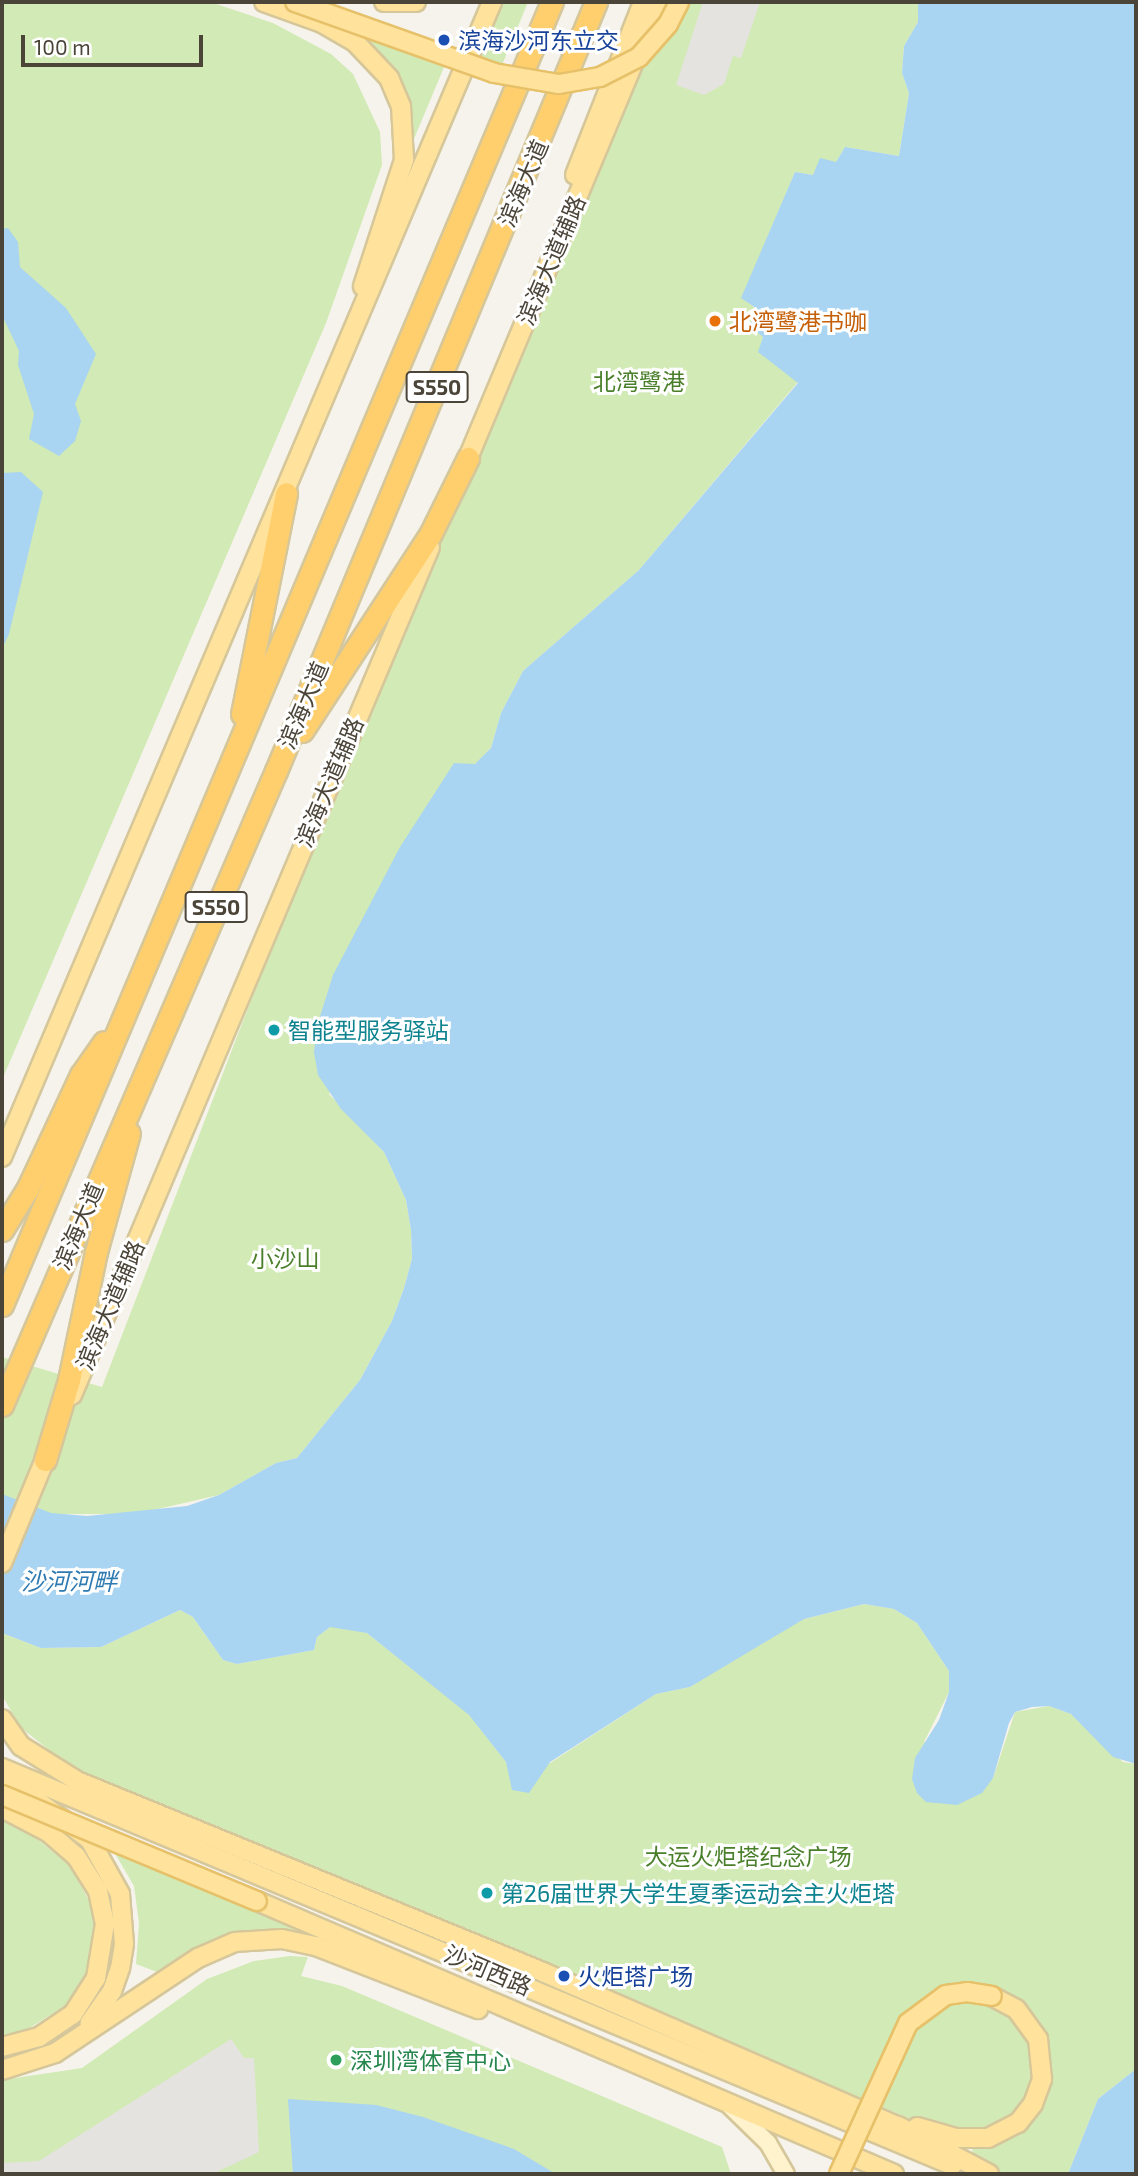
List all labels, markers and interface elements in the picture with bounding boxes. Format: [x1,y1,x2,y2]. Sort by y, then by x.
scale bar [24,21,206,65]
place label: 滨海沙河东立交 [458,26,619,54]
marker: 滨海沙河东立交 [436,32,452,48]
text: 100 m [34,34,91,59]
street label: 滨海大道 [492,135,554,231]
street label: 滨海大道辅路 [511,191,591,329]
place label: 北湾鹭港书咖 [729,307,867,335]
marker: 北湾鹭港书咖 [707,313,723,329]
park label: 北湾鹭港 [593,367,685,395]
road number: S550 [406,370,468,404]
street label: 滨海大道 [272,657,334,753]
street label: 滨海大道辅路 [289,713,369,851]
road number: S550 [184,890,248,925]
place label: 智能型服务驿站 [288,1016,449,1044]
marker: 智能型服务驿站 [266,1022,282,1038]
street label: 滨海大道 [47,1178,109,1274]
street label: 滨海大道辅路 [70,1236,150,1374]
park label: 小沙山 [251,1244,319,1272]
water label: 沙河河畔 [21,1567,117,1595]
park label: 大运火炬塔纪念广场 [645,1842,851,1870]
place label: 第26届世界大学生夏季运动会主火炬塔 [501,1879,895,1907]
marker: 第26届世界大学生夏季运动会主火炬塔 [479,1885,495,1901]
street label: 沙河西路 [440,1939,536,2001]
place label: 火炬塔广场 [578,1962,693,1990]
marker: 火炬塔广场 [556,1968,572,1984]
place label: 深圳湾体育中心 [350,2046,511,2074]
marker: 深圳湾体育中心 [328,2052,344,2068]

